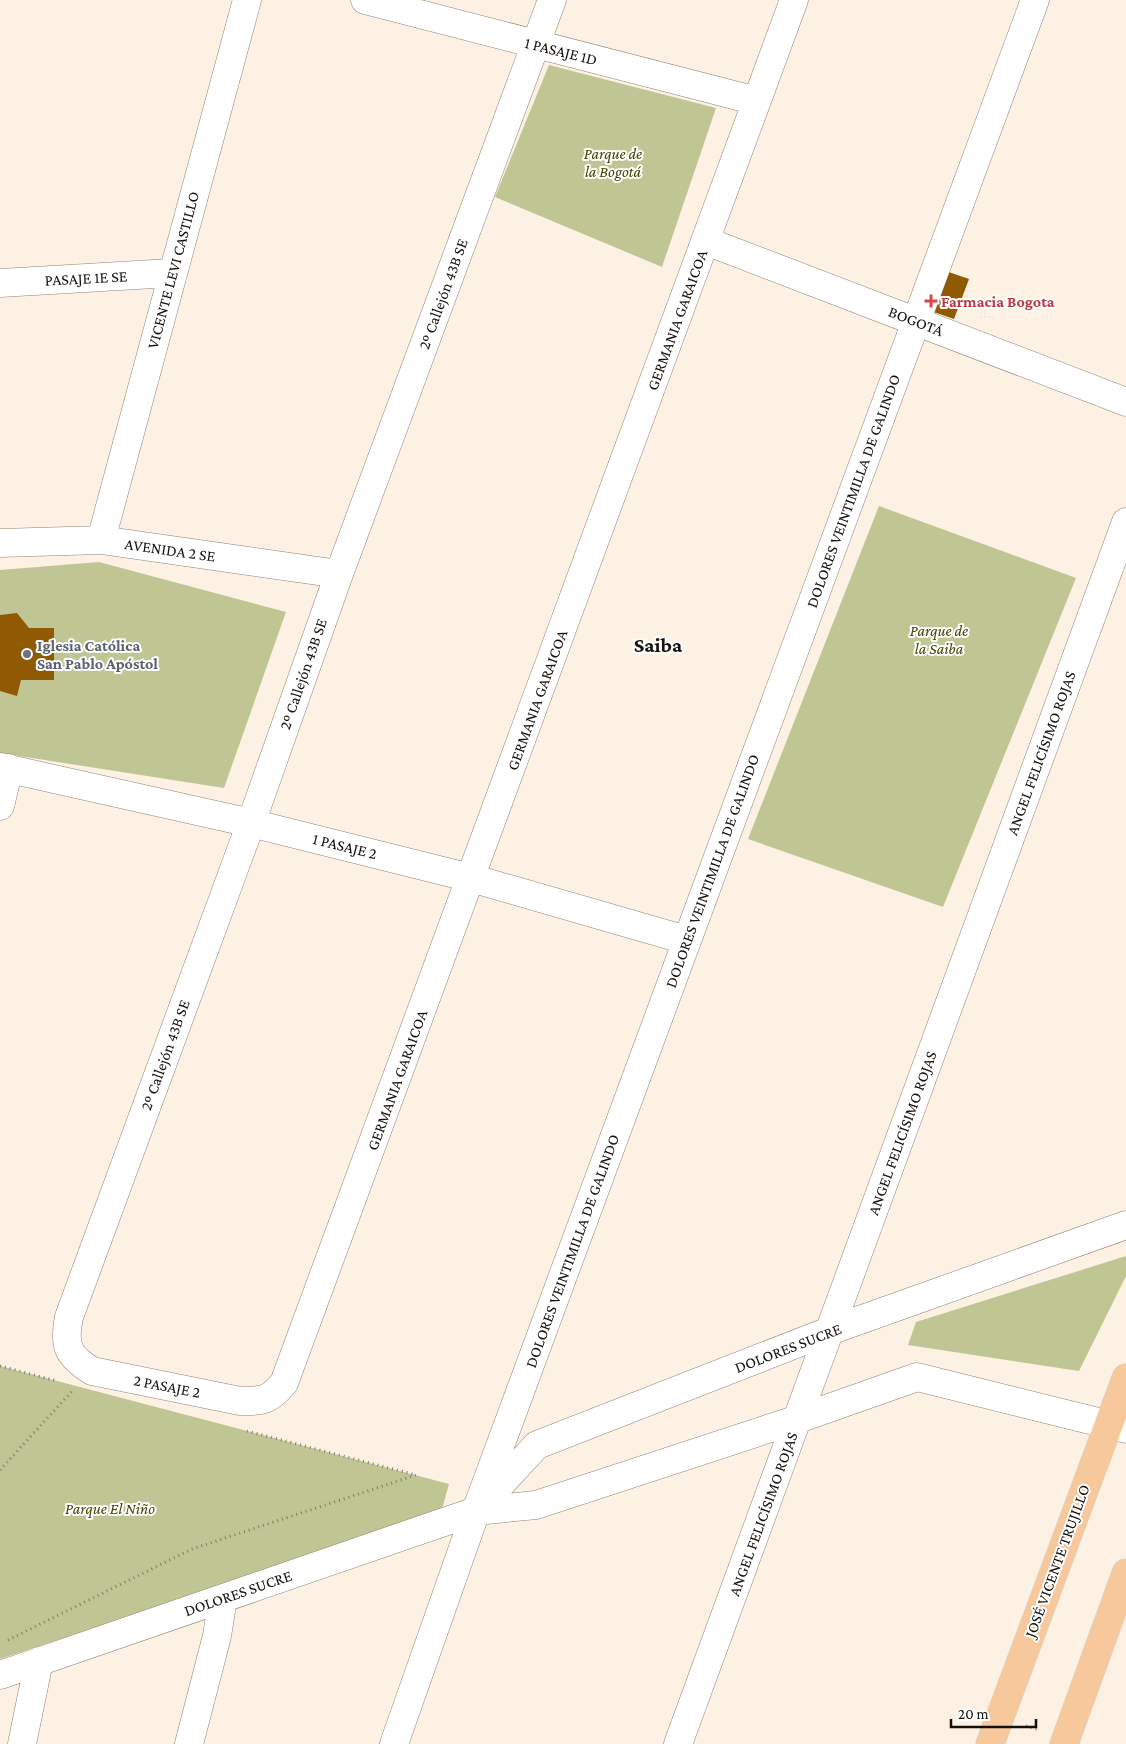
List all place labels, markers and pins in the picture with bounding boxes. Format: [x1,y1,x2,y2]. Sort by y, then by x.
place label: Farmacia Bogota [941,293,1055,310]
marker: Farmacia Bogota [925,295,937,307]
place label: Iglesia Católica San Pablo Apóstol [37,637,158,672]
marker: Iglesia Católica San Pablo Apóstol [21,648,33,660]

